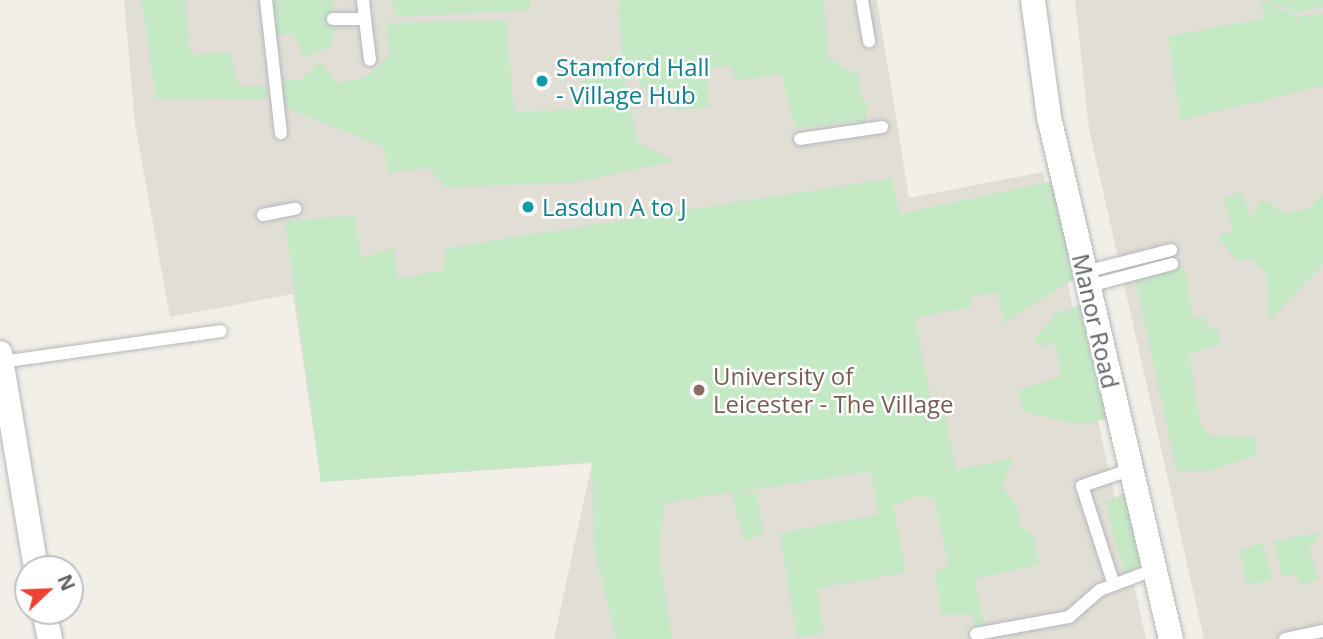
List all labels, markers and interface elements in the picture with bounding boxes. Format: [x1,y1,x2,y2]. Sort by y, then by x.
place label: Stamford Hall - Village Hub [556,53,710,109]
marker: Stamford Hall - Village Hub [534,73,550,89]
place label: Lasdun A to J [542,193,687,221]
marker: Lasdun A to J [520,199,536,215]
street label: Manor Road [1067,251,1125,391]
place label: University of Leicester - The Village [713,362,953,418]
marker: University of Leicester - The Village [691,382,707,398]
north arrow [14,555,84,625]
text: N [52,570,81,595]

